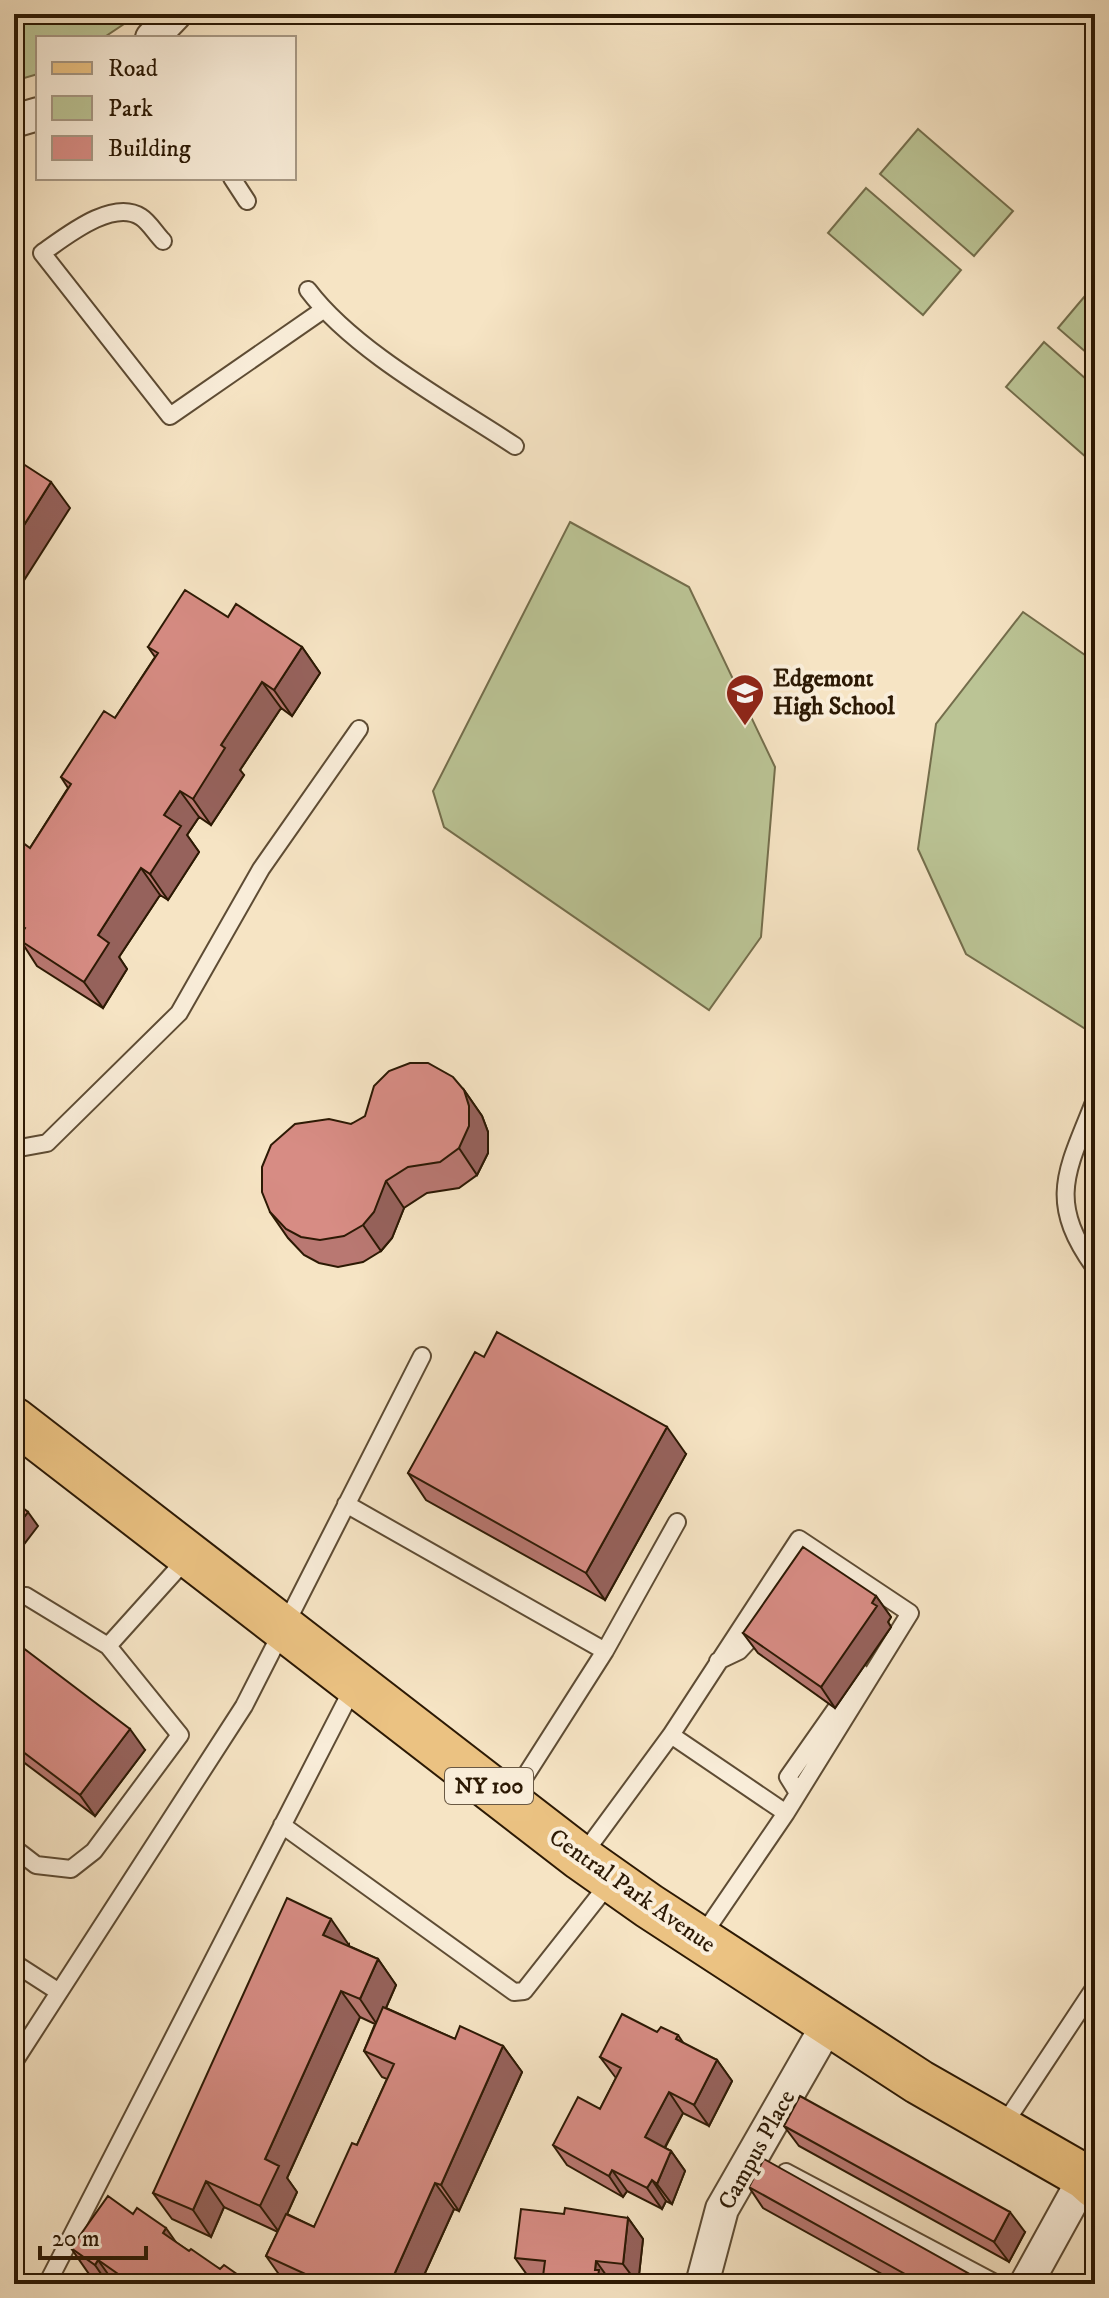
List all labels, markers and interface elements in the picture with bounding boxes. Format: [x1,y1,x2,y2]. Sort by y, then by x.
legend [36,36,296,180]
text: Road [108,54,158,84]
text: Park [108,94,153,124]
text: Building [108,134,191,164]
place label: Edgemont High School [773,664,895,722]
school or university icon: Edgemont High School [724,672,766,727]
road number: NY 100 [445,1768,533,1804]
street label: Central Park Avenue [543,1822,721,1960]
street label: Campus Place [712,2085,802,2215]
scale bar [40,2210,146,2260]
text: 20 m [52,2224,100,2254]

